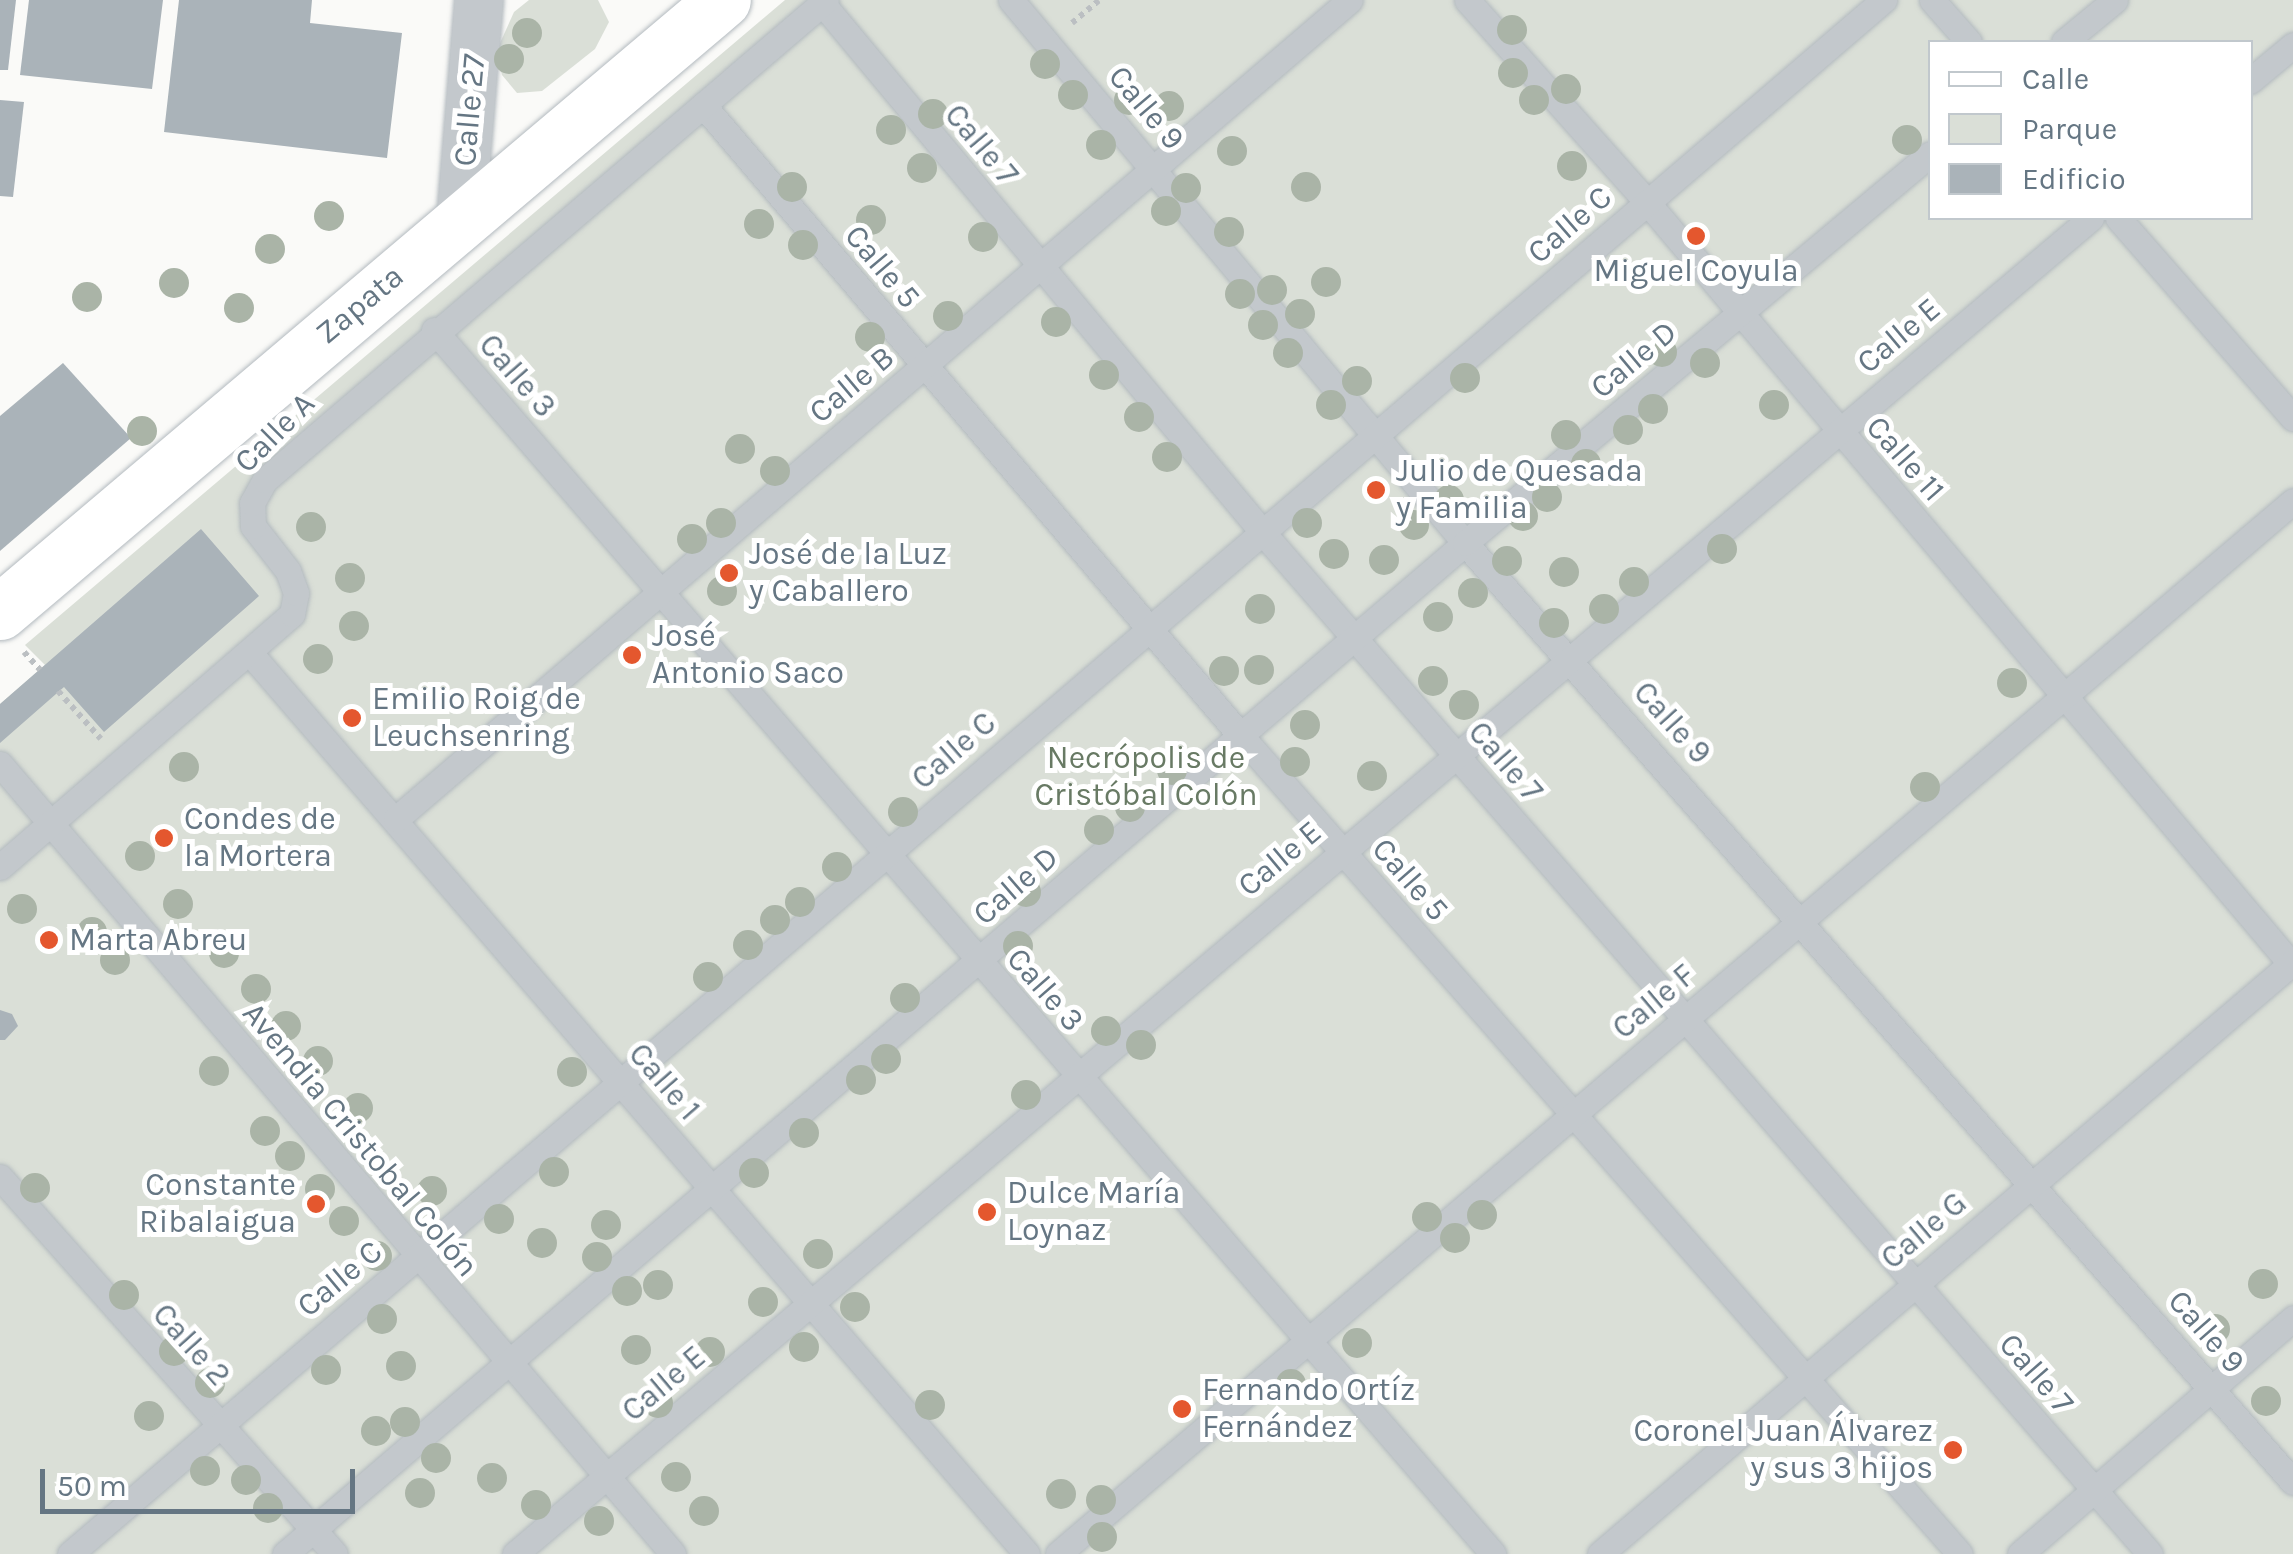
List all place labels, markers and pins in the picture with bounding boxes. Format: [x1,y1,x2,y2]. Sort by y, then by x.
marker: Miguel Coyula [1685,225,1707,247]
place label: Miguel Coyula [1593,252,1799,290]
place label: Julio de Quesada y Familia [1396,453,1643,528]
marker: Julio de Quesada y Familia [1365,479,1387,501]
place label: José de la Luz y Caballero [749,536,947,611]
marker: José de la Luz y Caballero [718,562,740,584]
place label: José Antonio Saco [652,618,844,693]
marker: José Antonio Saco [621,644,643,666]
place label: Emilio Roig de Leuchsenring [372,681,581,756]
marker: Emilio Roig de Leuchsenring [341,707,363,729]
place label: Condes de la Mortera [184,801,336,876]
marker: Condes de la Mortera [153,827,175,849]
place label: Marta Abreu [69,921,247,959]
marker: Marta Abreu [38,929,60,951]
place label: Constante Ribalaigua [139,1167,296,1242]
place label: Dulce María Loynaz [1007,1175,1180,1250]
marker: Constante Ribalaigua [305,1193,327,1215]
marker: Dulce María Loynaz [976,1201,998,1223]
place label: Fernando Ortíz Fernández [1202,1372,1415,1447]
marker: Fernando Ortíz Fernández [1171,1398,1193,1420]
place label: Coronel Juan Álvarez y sus 3 hijos [1633,1413,1933,1488]
marker: Coronel Juan Álvarez y sus 3 hijos [1942,1439,1964,1461]

